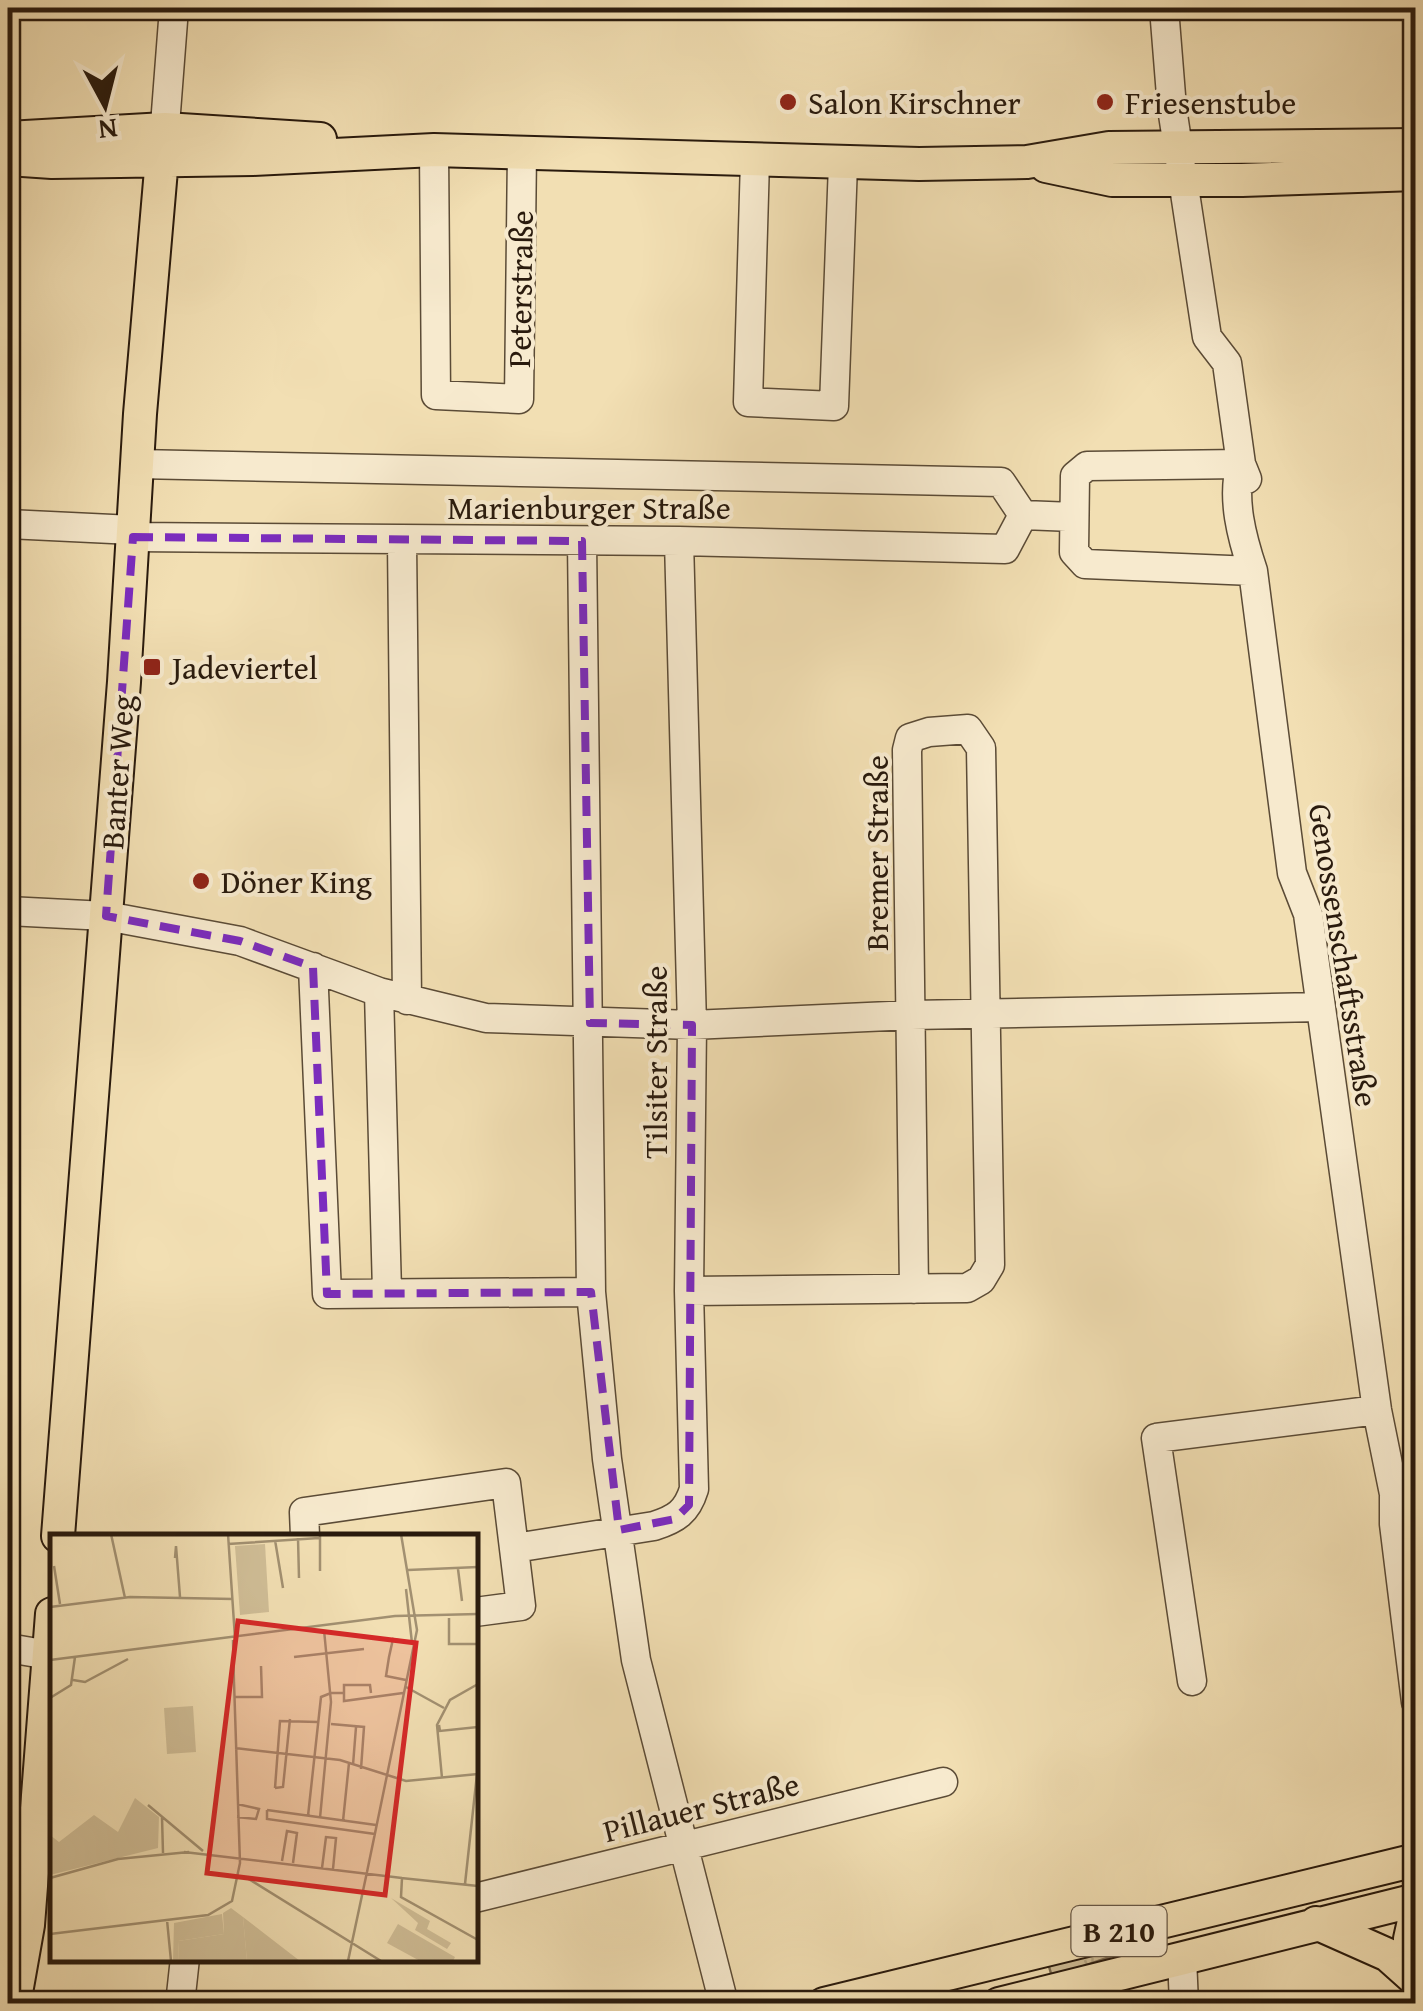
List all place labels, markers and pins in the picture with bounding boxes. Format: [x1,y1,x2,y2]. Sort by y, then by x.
place label: Salon Kirschner [808,79,1021,126]
place label: Friesenstube [1125,79,1296,126]
marker: Salon Kirschner [777,91,799,113]
marker: Friesenstube [1094,91,1116,113]
place label: Jadeviertel [168,644,318,691]
marker: Jadeviertel [141,656,163,678]
place label: Döner King [221,858,372,905]
marker: Döner King [190,870,212,892]

